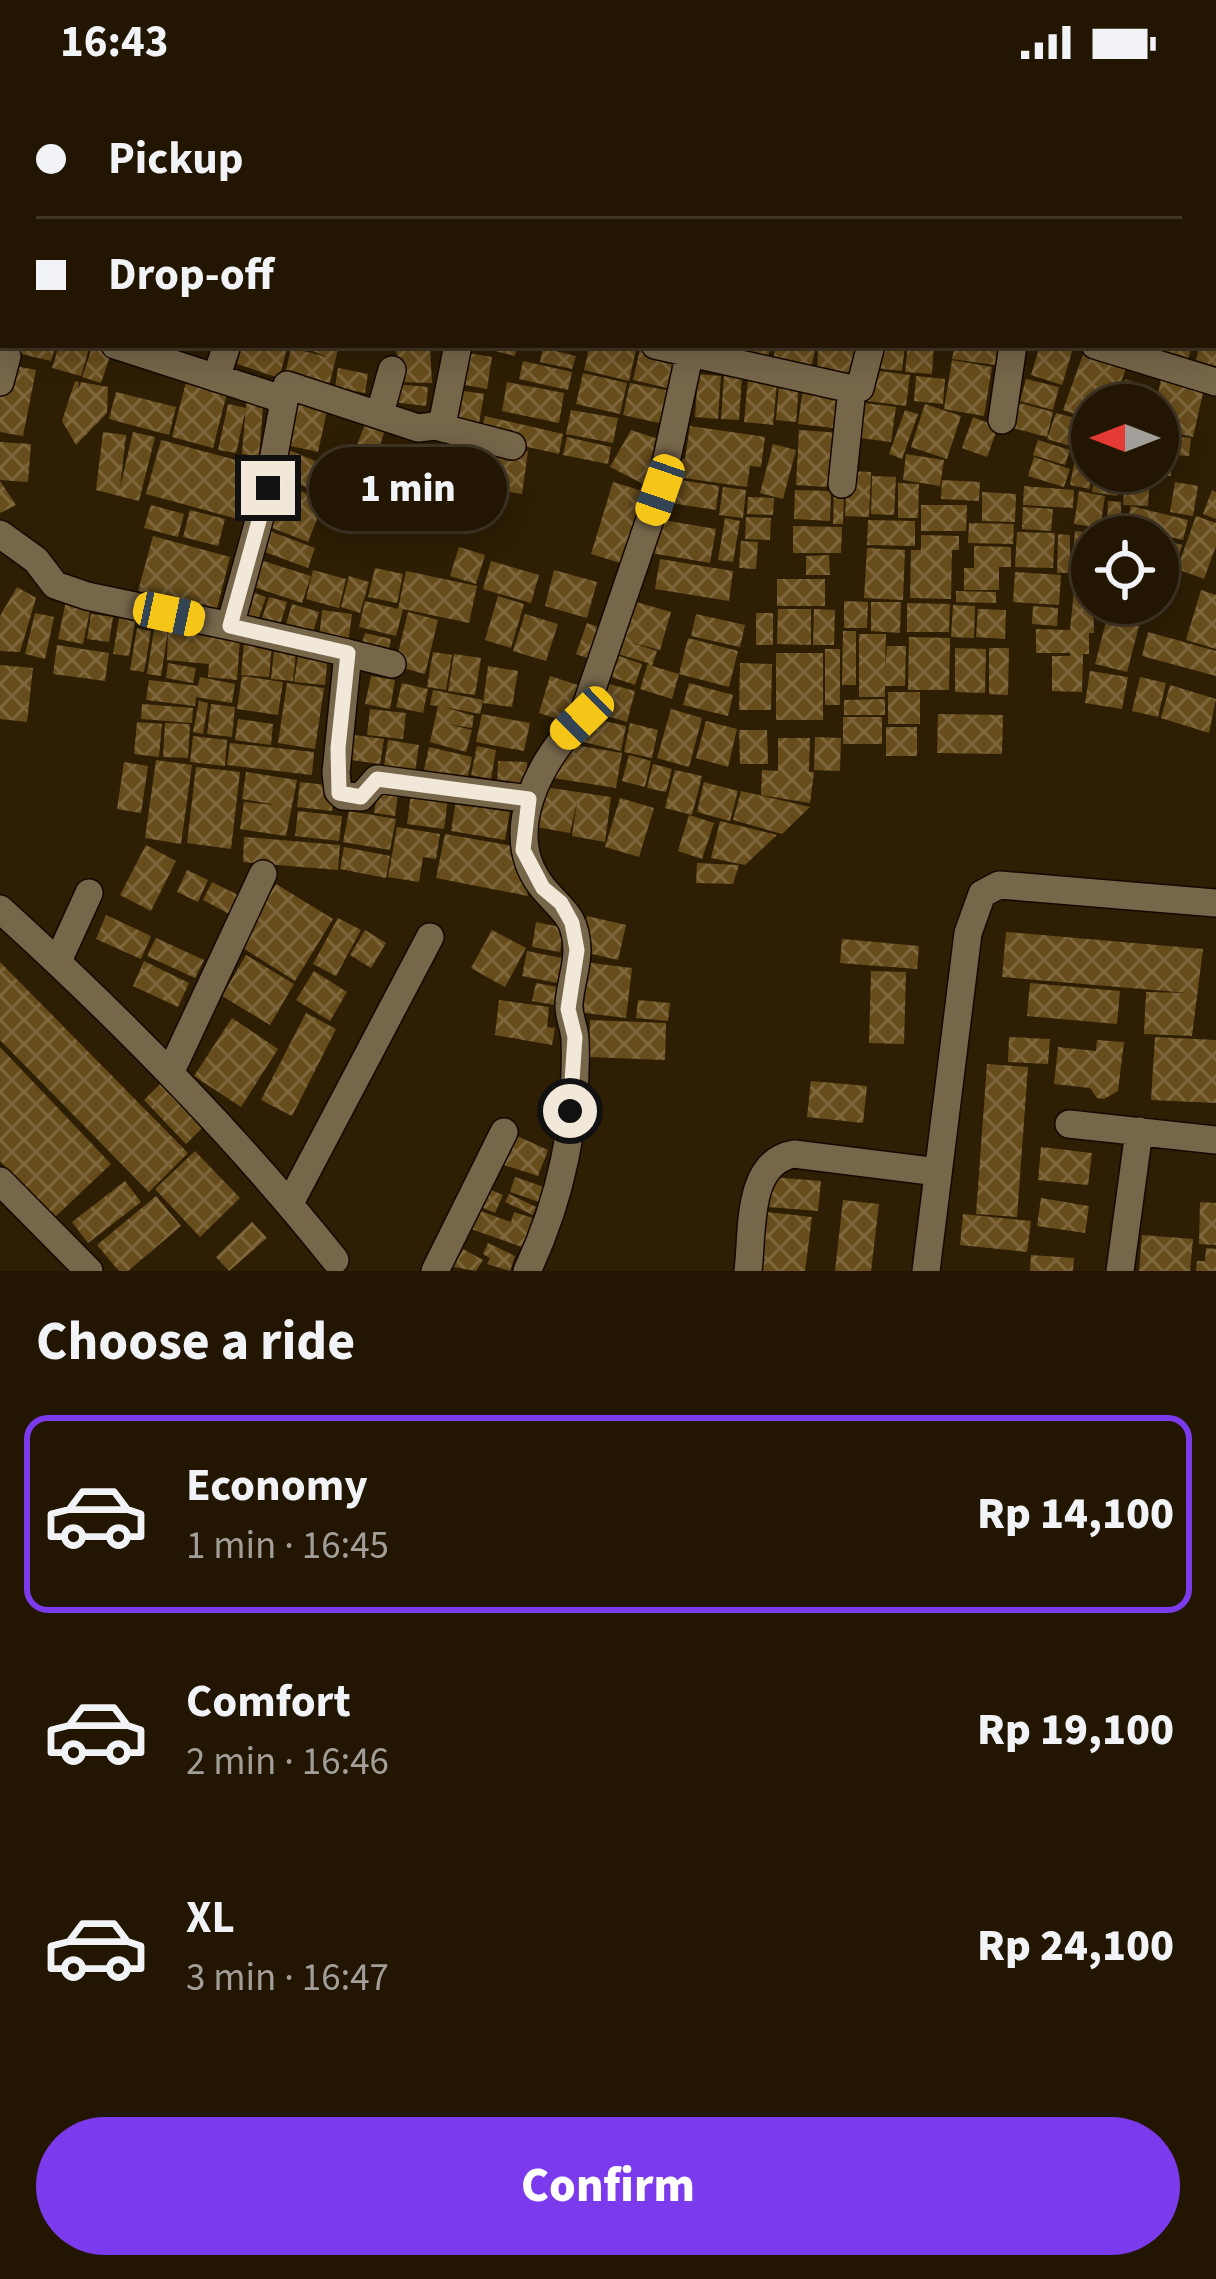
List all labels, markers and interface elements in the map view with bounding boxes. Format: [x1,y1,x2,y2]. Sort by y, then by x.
text: 16:43 [60,10,169,74]
text: Pickup [108,127,244,191]
text: Drop-off [108,243,274,307]
north arrow [1071,384,1179,492]
map controls [1071,384,1179,624]
callout: 1 min [310,446,508,530]
car [631,450,689,530]
route end [241,461,295,515]
text: 1 min [360,461,456,517]
button: locate [1071,516,1179,624]
car [130,589,208,639]
car [544,680,620,756]
route start [543,1084,597,1138]
text: Choose a ride [36,1304,355,1381]
text: Economy [186,1454,368,1518]
icon: car [42,1460,150,1568]
text: Rp 14,100 [977,1482,1174,1546]
text: 1 min · 16:45 [186,1518,389,1574]
text: Comfort [186,1670,351,1734]
icon: car [42,1676,150,1784]
text: Rp 19,100 [977,1698,1174,1762]
text: 2 min · 16:46 [186,1734,389,1790]
text: XL [186,1886,235,1950]
icon: car [42,1892,150,2000]
text: Rp 24,100 [977,1914,1174,1978]
text: 3 min · 16:47 [186,1950,389,2006]
button: Confirm [36,2117,1180,2255]

